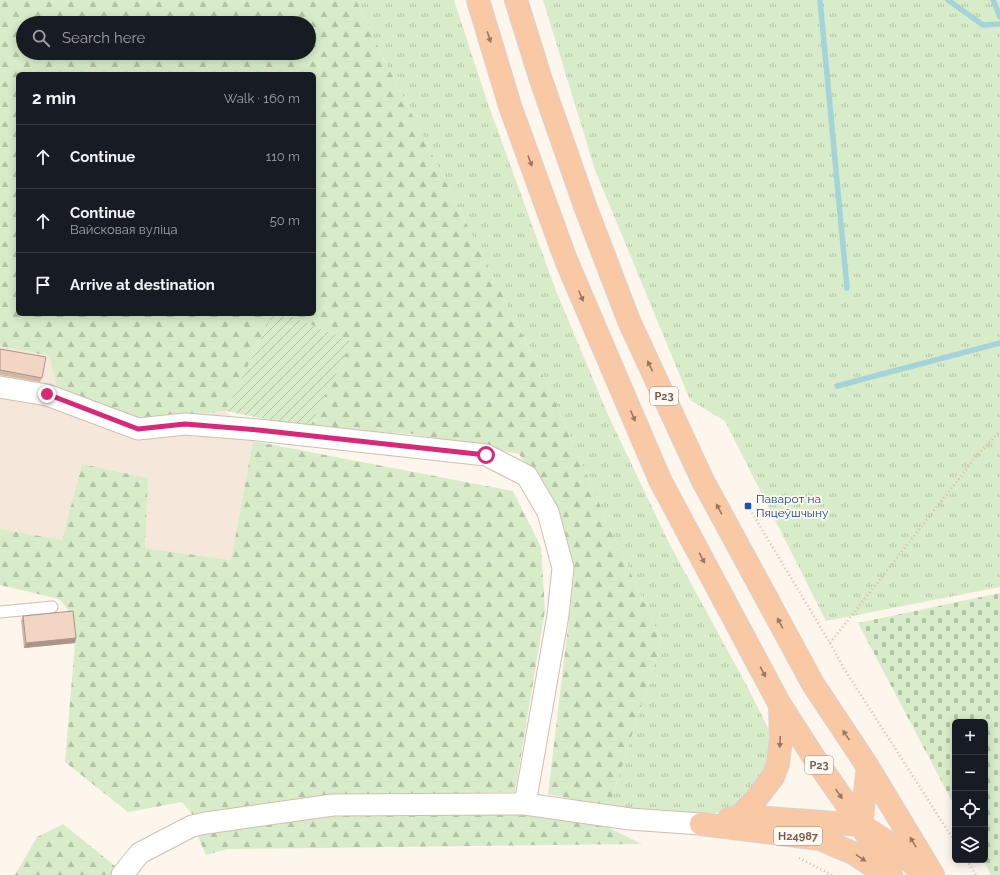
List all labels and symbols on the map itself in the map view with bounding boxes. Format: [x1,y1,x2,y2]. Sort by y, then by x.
one-way arrow [486,32,492,44]
one-way arrow [527,155,533,167]
one-way arrow [579,291,585,303]
one-way arrow [647,360,653,372]
route end [38,385,56,403]
road number: Р23 [650,387,678,405]
one-way arrow [630,410,636,422]
route start [477,446,495,464]
place label: Паварот на Пяцеўшчыну [756,492,829,520]
marker: Паварот на Пяцеўшчыну [743,501,753,511]
one-way arrow [715,503,722,514]
one-way arrow [698,552,705,563]
one-way arrow [777,617,783,629]
one-way arrow [760,666,766,678]
one-way arrow [842,730,850,740]
one-way arrow [777,736,784,748]
road number: Р23 [805,756,833,774]
one-way arrow [835,789,843,799]
road number: Н24987 [774,827,822,845]
one-way arrow [909,837,917,847]
one-way arrow [855,854,866,861]

